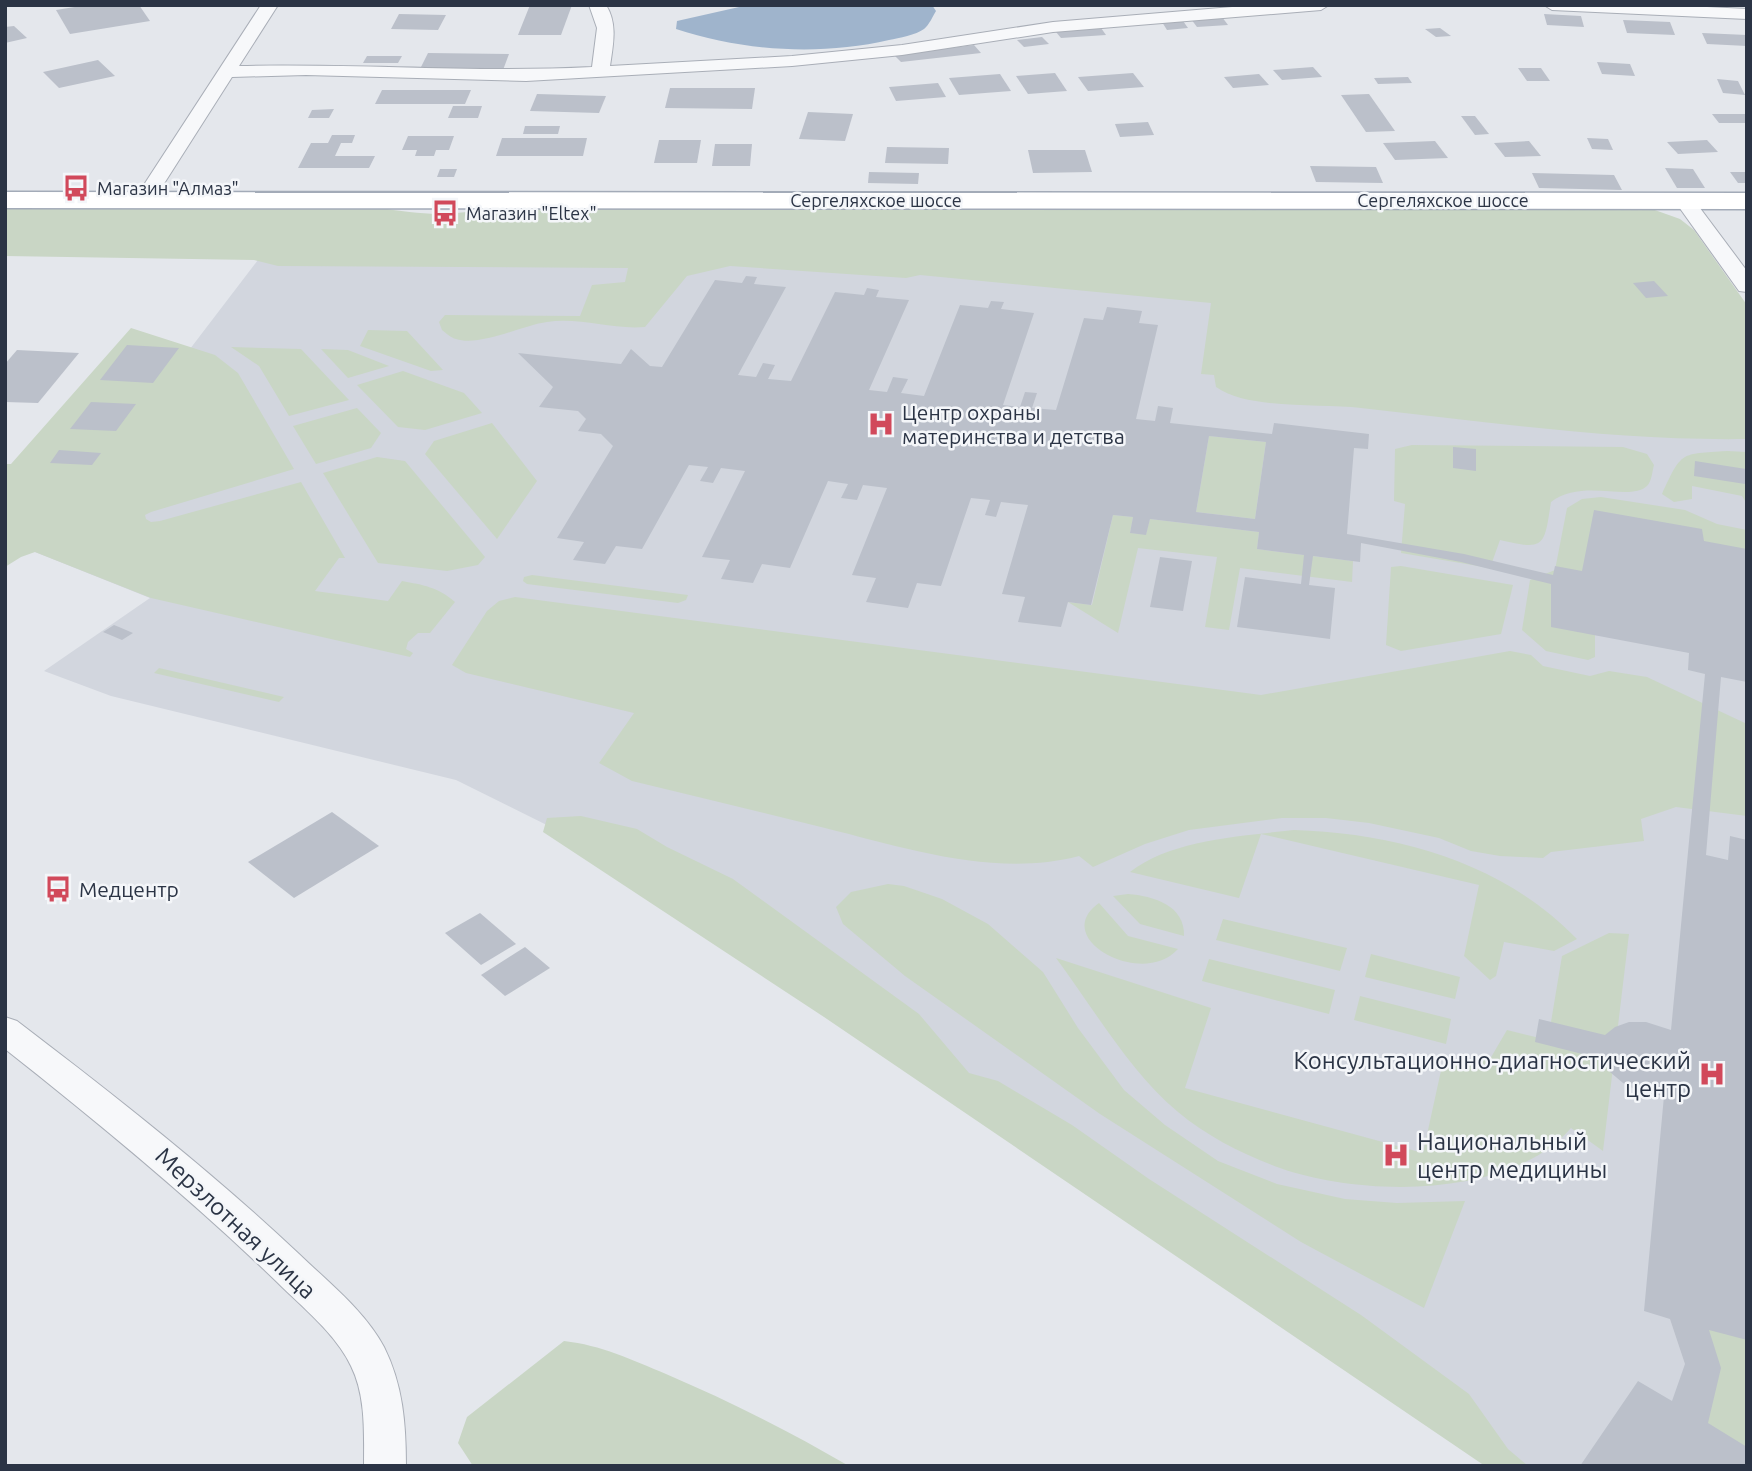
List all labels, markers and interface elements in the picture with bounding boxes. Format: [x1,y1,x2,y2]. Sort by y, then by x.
bus stop icon: Магазин "Алмаз" [61,173,91,203]
place label: Магазин "Алмаз" [97,178,239,198]
street label: Сергеляхское шоссе [790,190,962,210]
street label: Сергеляхское шоссе [1357,190,1529,210]
bus stop icon: Магазин "Eltex" [430,198,460,228]
place label: Магазин "Eltex" [466,203,597,223]
place label: Центр охраны материнства и детства [902,400,1125,448]
hospital icon: Центр охраны материнства и детства [866,409,896,439]
bus stop icon: Медцентр [43,874,73,904]
place label: Медцентр [79,877,179,901]
place label: Консультационно-диагностический центр [1293,1047,1691,1102]
hospital icon: Консультационно-диагностический центр [1697,1059,1727,1089]
place label: Национальный центр медицины [1417,1128,1607,1183]
hospital icon: Национальный центр медицины [1381,1140,1411,1170]
street label: Мерзлотная улица [150,1142,322,1304]

